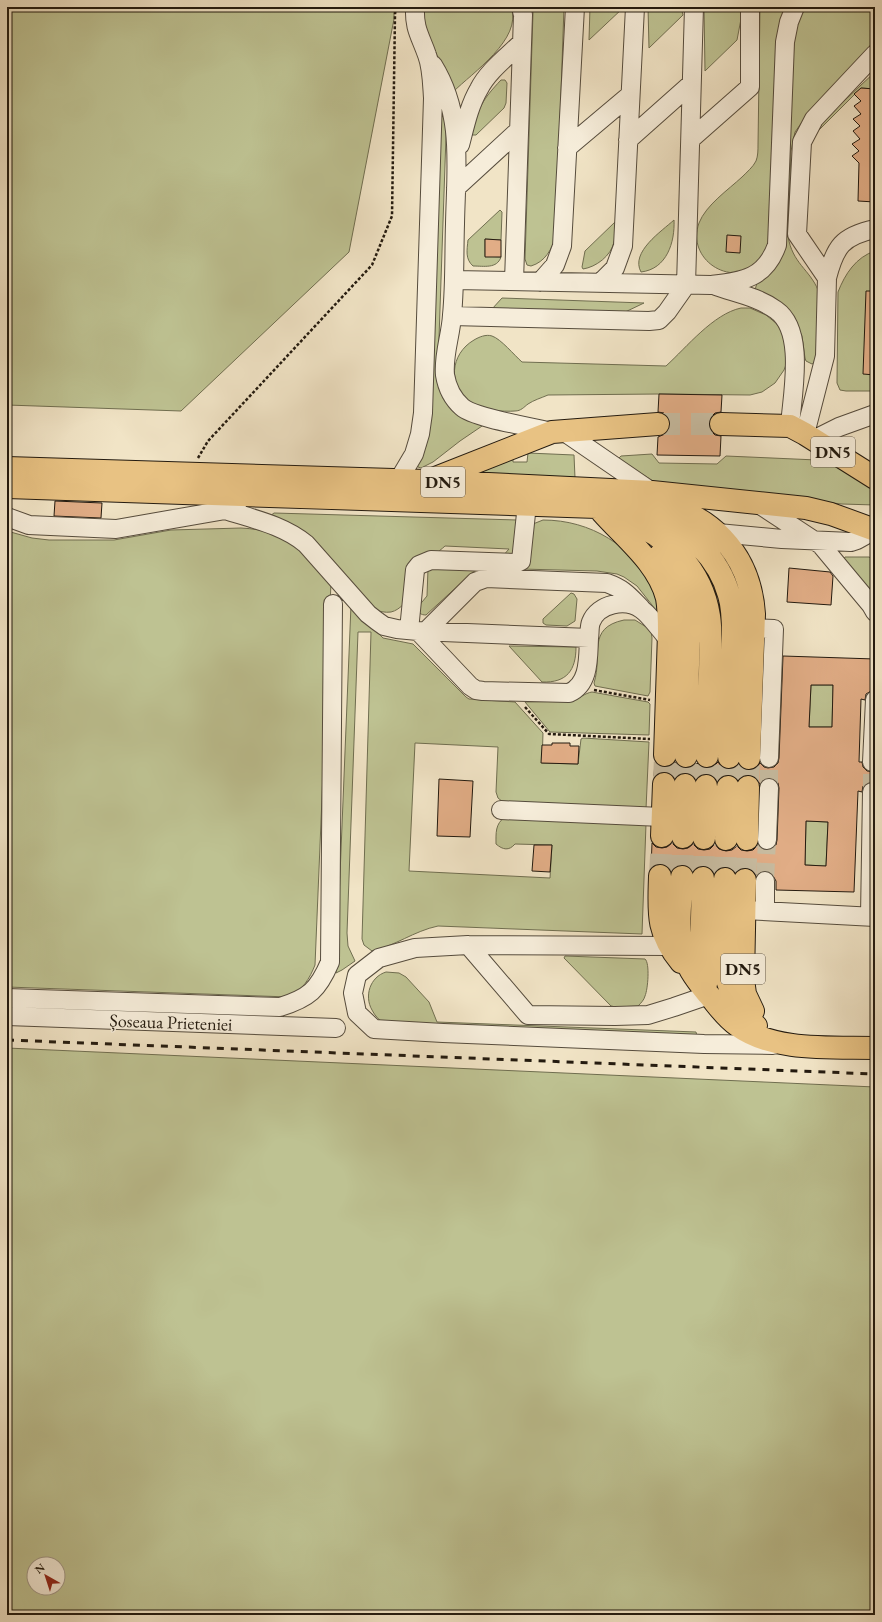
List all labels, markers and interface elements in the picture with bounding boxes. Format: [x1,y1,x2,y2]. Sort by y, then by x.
road number: DN5 [811,437,855,467]
road number: DN5 [421,467,465,497]
road number: DN5 [721,954,765,984]
street label: Șoseaua Prieteniei [109,1008,233,1036]
north arrow [26,1556,66,1596]
text: N [32,1560,48,1576]

